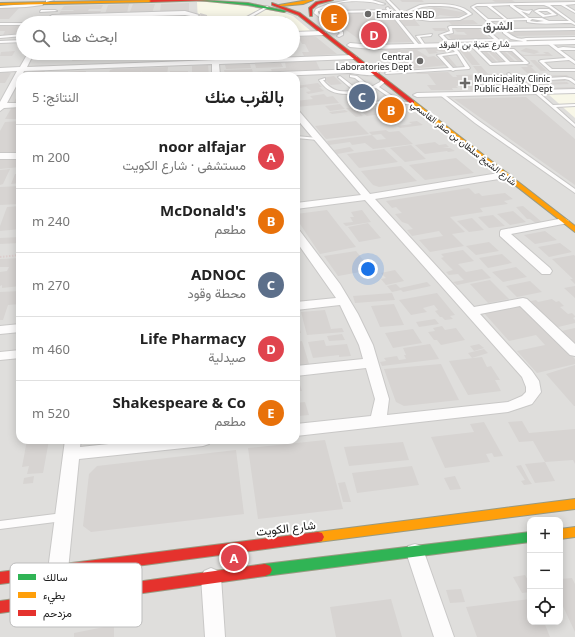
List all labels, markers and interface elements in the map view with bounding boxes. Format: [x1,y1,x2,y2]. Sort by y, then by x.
pin: E [321,3,347,33]
place label: Emirates NBD [376,8,435,21]
marker: Emirates NBD [363,9,373,19]
search box [16,16,300,60]
district label: الشرق [483,17,513,34]
pin: D [361,20,387,50]
text: ابحث هنا [62,26,117,46]
icon: search [30,27,52,49]
street label: شارع عتبة بن الفرقد [438,37,510,51]
place label: Central Laboratories Dept [336,50,413,73]
marker: Central Laboratories Dept [415,56,425,66]
place label: Municipality Clinic Public Health Dept [474,72,553,95]
marker: Municipality Clinic Public Health Dept [459,77,471,89]
pin: C [349,82,375,112]
text: بالقرب منك [205,85,284,108]
text: النتائج: 5 [32,88,79,106]
pin: B [378,95,404,125]
street label: شارع الشيخ سلطان بن صقر القاسمي [408,98,520,189]
text: noor alfajar [158,136,246,156]
text: 200 m [32,148,70,166]
text: A [267,148,276,166]
text: مستشفى · شارع الكويت [122,156,246,174]
text: McDonald's [160,200,246,220]
text: 240 m [32,212,70,230]
text: B [267,212,275,230]
text: مطعم [215,220,246,238]
your location [358,259,378,279]
text: ADNOC [191,264,246,284]
text: 270 m [32,276,70,294]
text: C [267,276,275,294]
text: محطة وقود [188,284,246,302]
text: Life Pharmacy [140,328,246,348]
text: 460 m [32,340,70,358]
text: D [266,340,276,358]
text: صيدلية [208,348,246,366]
text: Shakespeare & Co [112,392,246,412]
text: 520 m [32,404,70,422]
text: E [267,404,275,422]
text: مطعم [215,412,246,430]
street label: شارع الكويت [255,516,317,541]
map controls [527,517,563,625]
button: + [527,517,563,553]
pin: A [221,543,247,573]
button: − [527,553,563,589]
legend [10,563,142,627]
text: سالك [43,569,68,584]
text: بطيء [43,587,65,605]
button: locate [527,589,563,625]
text: مزدحم [43,605,72,621]

